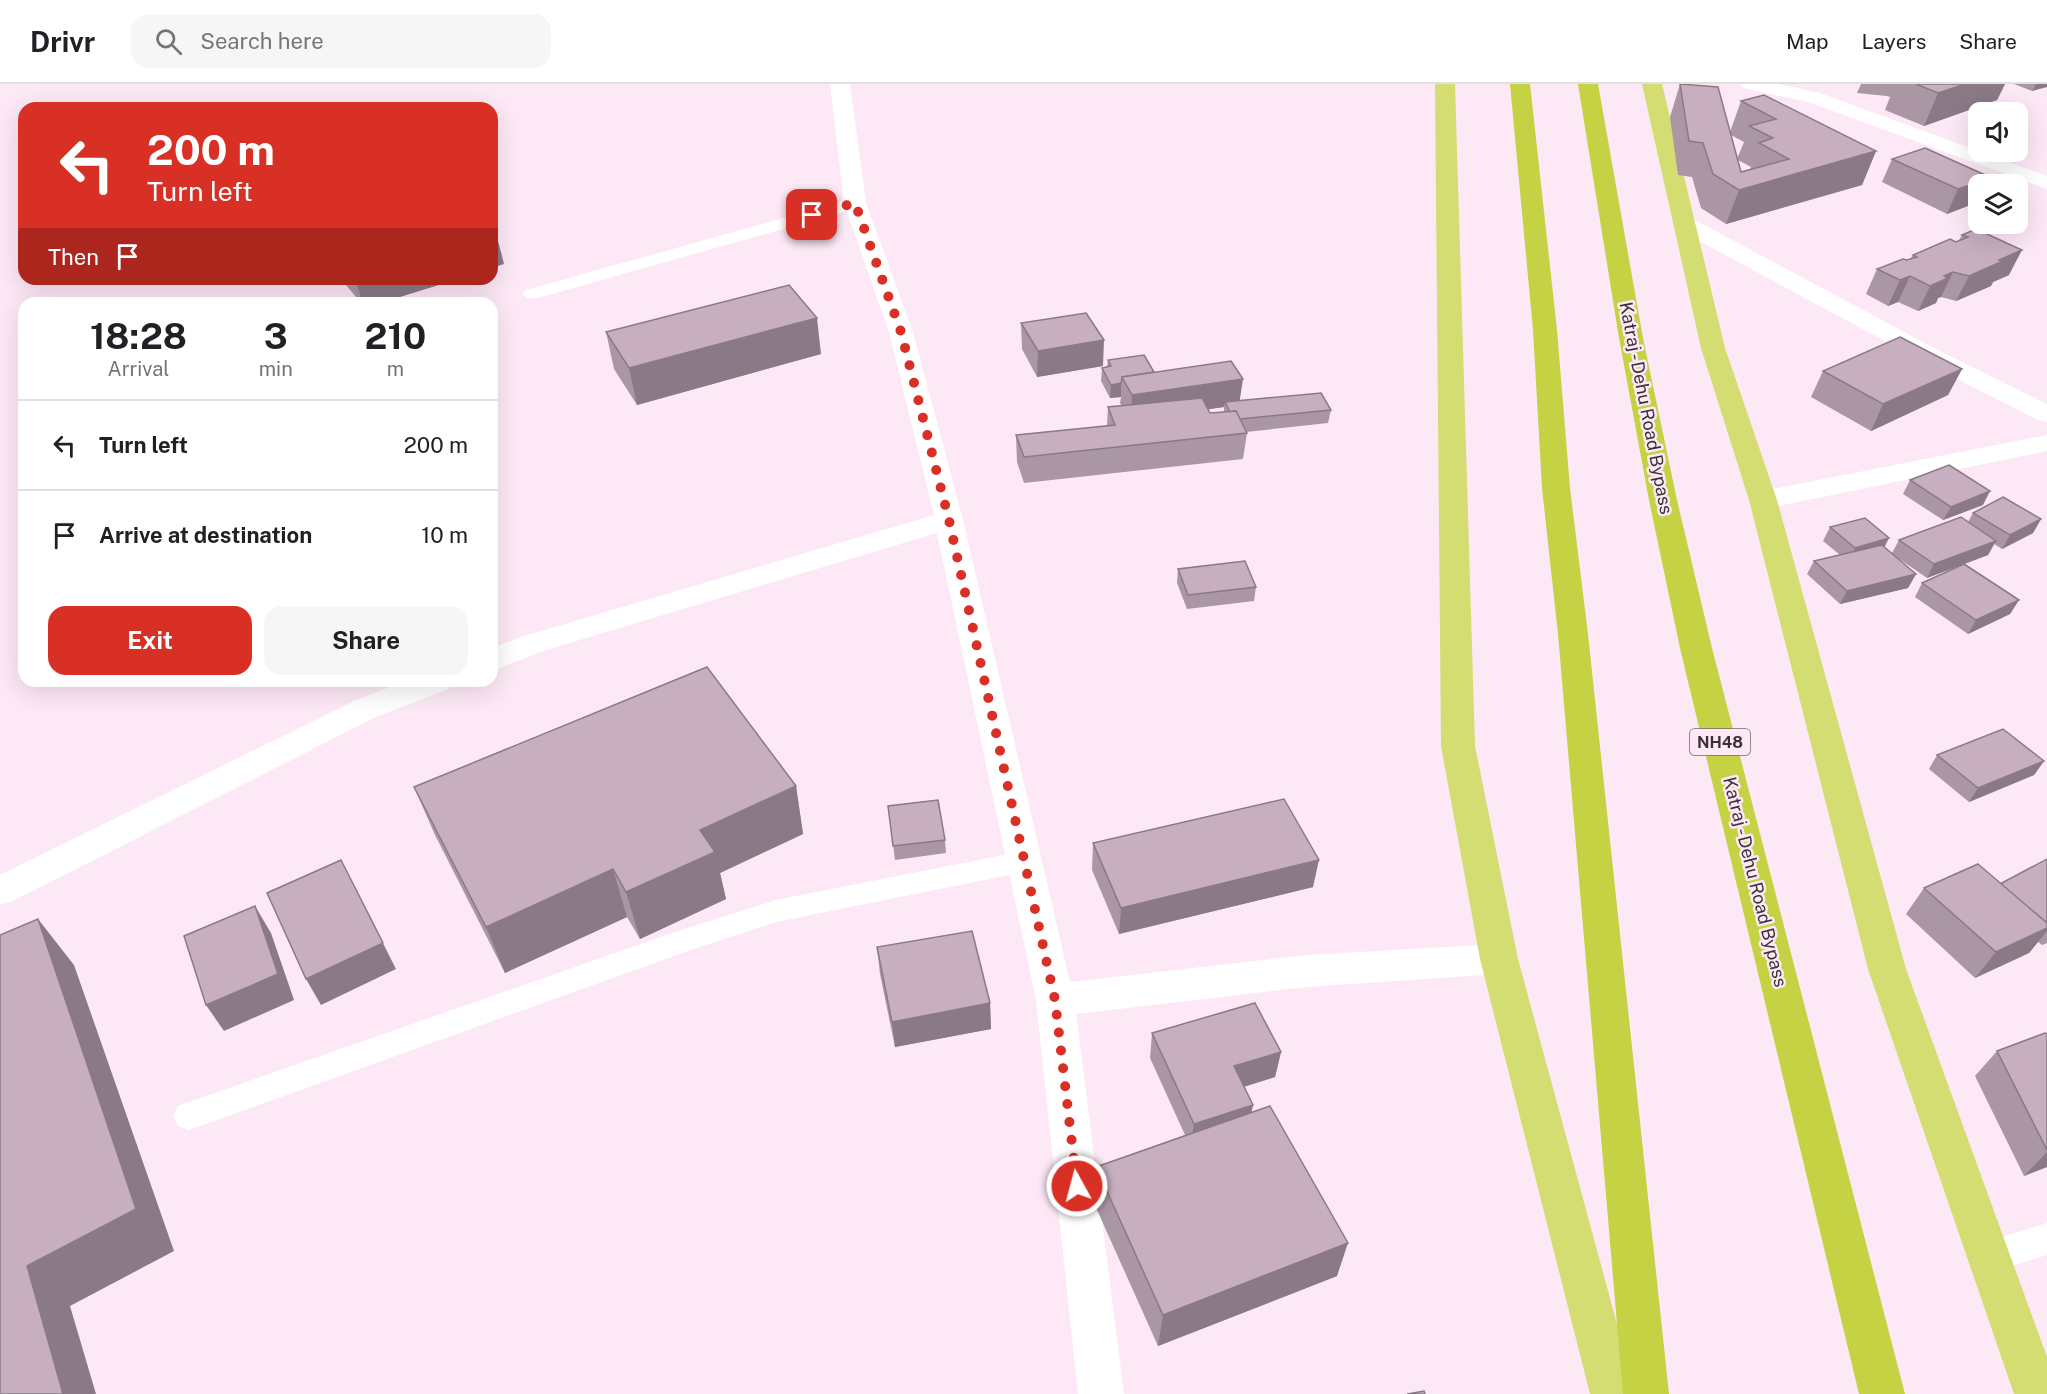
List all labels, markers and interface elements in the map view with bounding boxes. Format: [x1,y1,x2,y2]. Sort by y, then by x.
search box [131,14,551,68]
text: Drivr [30,25,95,58]
icon: search [152,25,185,58]
text: Search here [200,28,324,54]
text: Map [1786,29,1829,54]
text: Layers [1862,29,1926,54]
text: Share [1959,29,2017,54]
map controls [1968,102,2028,234]
button: sound [1968,102,2028,162]
text: 200 m [147,125,275,174]
icon: left [48,126,126,204]
button: layers [1968,174,2028,234]
text: Turn left [147,175,253,207]
pin [786,189,837,240]
icon: arrive [795,198,828,231]
icon: arrive [111,240,144,273]
text: Then [48,244,99,270]
street label: Katraj - Dehu Road Bypass [1616,300,1677,516]
text: 18:28 [90,315,187,357]
text: 3 [264,315,288,357]
text: 210 [365,315,426,357]
text: Arrival [108,357,169,381]
text: min [259,357,293,381]
text: m [387,357,404,381]
icon: left [48,429,81,462]
text: Turn left [99,432,188,458]
text: 200 m [404,432,468,458]
icon: arrive [48,519,81,552]
text: Arrive at destination [99,522,312,548]
text: 10 m [421,522,468,548]
button: Exit [48,606,252,675]
button: Share [264,606,468,675]
road number: NH48 [1690,729,1750,755]
street label: Katraj - Dehu Road Bypass [1719,775,1792,989]
position arrow [1045,1154,1109,1218]

